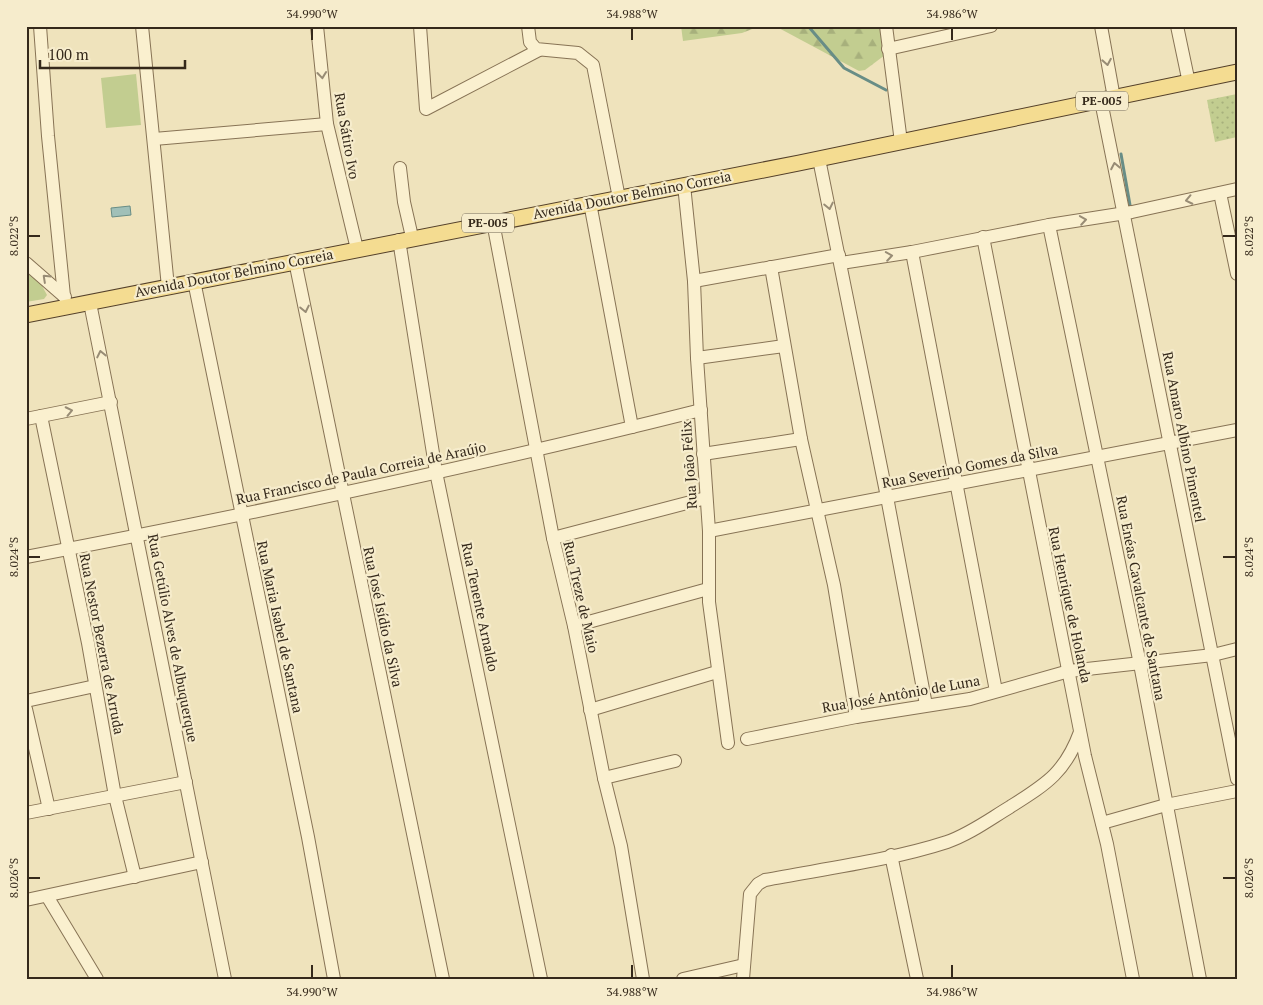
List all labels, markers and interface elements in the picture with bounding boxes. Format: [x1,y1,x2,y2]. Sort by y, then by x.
text: 34.990°W [286,6,339,21]
text: 34.988°W [606,6,659,21]
text: 34.986°W [926,6,979,21]
scale bar [40,38,185,70]
text: 100 m [48,44,89,64]
one-way arrow [1102,58,1112,67]
one-way arrow [316,71,327,79]
street label: Rua Sátiro Ivo [331,91,364,181]
road number: PE-005 [1076,92,1128,110]
one-way arrow [1110,161,1120,170]
street label: Avenida Doutor Belmino Correia [531,166,733,223]
one-way arrow [1185,194,1194,205]
one-way arrow [823,202,834,211]
road number: PE-005 [462,214,514,232]
one-way arrow [1079,215,1087,225]
text: 8.022°S [6,216,21,256]
text: 8.022°S [1241,216,1256,256]
street label: Avenida Doutor Belmino Correia [133,244,335,301]
one-way arrow [884,251,893,261]
one-way arrow [42,275,51,284]
one-way arrow [299,304,310,313]
one-way arrow [96,350,107,359]
street label: Rua Amaro Albino Pimentel [1159,350,1210,524]
one-way arrow [64,406,73,416]
street label: Rua João Félix [676,419,701,510]
street label: Rua Francisco de Paula Correia de Araújo [234,437,488,508]
street label: Rua Severino Gomes da Silva [880,439,1060,492]
street label: Rua Enéas Cavalcante de Santana [1112,494,1171,702]
street label: Rua Henrique de Holanda [1045,525,1096,685]
street label: Rua Getúlio Alves de Albuquerque [144,532,203,744]
text: 8.024°S [6,537,21,577]
text: 8.024°S [1241,537,1256,577]
street label: Rua Maria Isabel de Santana [253,539,308,715]
street label: Rua Treze de Maio [559,539,604,655]
street label: Rua Tenente Arnaldo [458,541,503,673]
street label: Rua José Isídio da Silva [359,545,408,689]
street label: Rua Nestor Bezerra de Arruda [76,552,129,736]
street label: Rua José Antônio de Luna [820,670,981,717]
text: 8.026°S [6,858,21,898]
text: 8.026°S [1241,858,1256,898]
text: 34.990°W [286,984,339,999]
text: 34.988°W [606,984,659,999]
text: 34.986°W [926,984,979,999]

